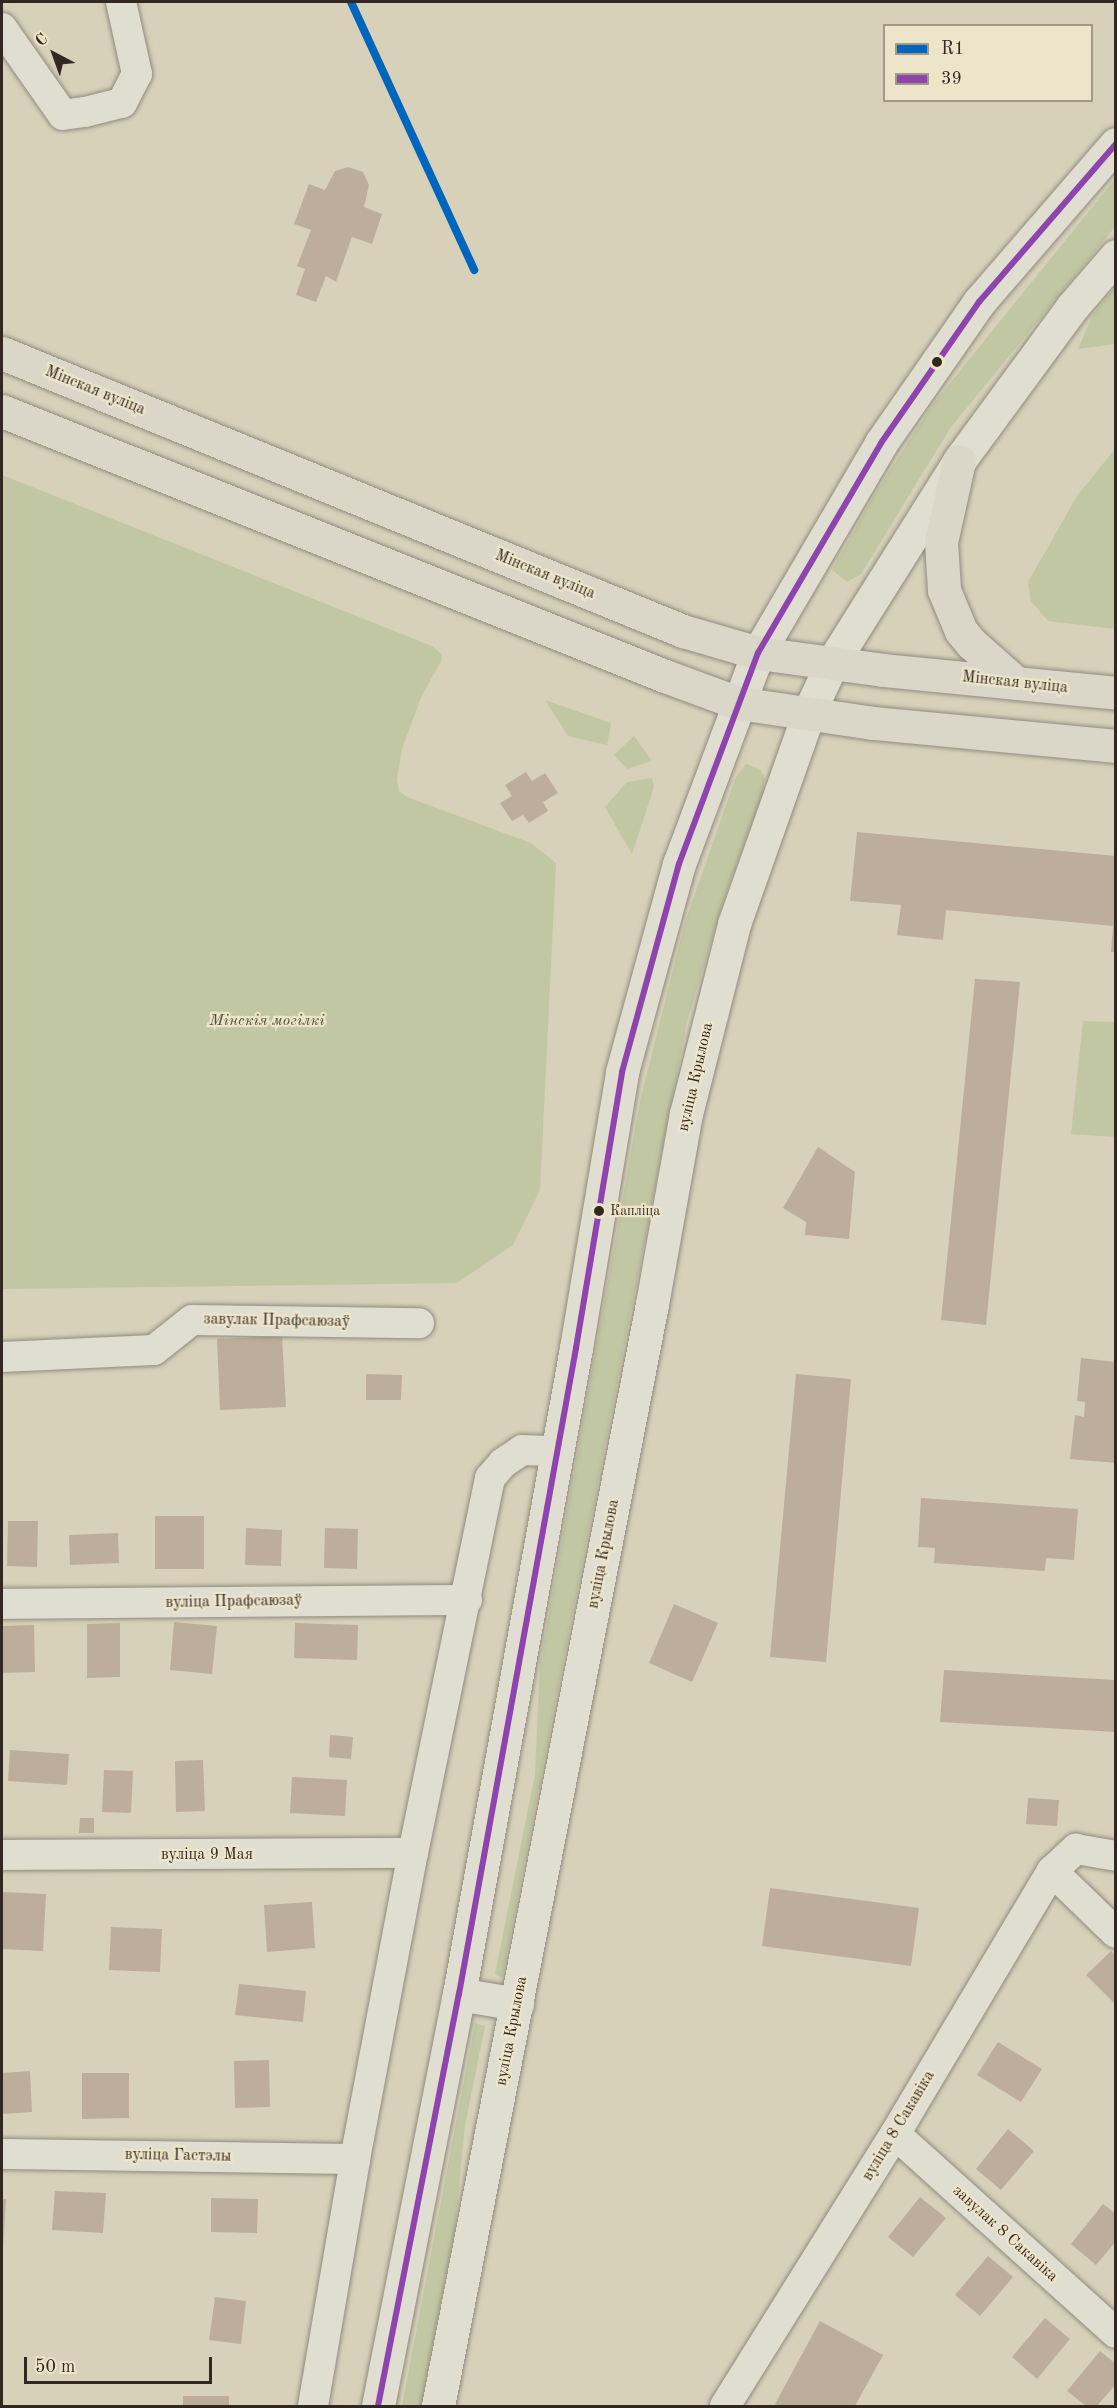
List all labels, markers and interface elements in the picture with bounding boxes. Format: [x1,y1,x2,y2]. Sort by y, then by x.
north arrow [24,24,84,84]
legend [883,24,1093,102]
text: С [33,31,51,50]
text: R1 [941,40,964,58]
text: 39 [941,70,962,88]
unlabelled marker [931,356,943,368]
street label: Мінская вуліца [42,362,148,420]
street label: Мінская вуліца [492,546,598,604]
street label: Мінская вуліца [961,668,1069,698]
park label: Мінскія могілкі [209,1011,325,1031]
street label: вуліца Крылова [674,1021,718,1133]
place label: Капліца [610,1203,660,1219]
marker: Капліца [593,1205,605,1217]
street label: завулак Прафсаюзаў [203,1310,351,1332]
street label: вуліца Крылова [584,1498,624,1610]
street label: вуліца Прафсаюзаў [165,1591,303,1613]
street label: вуліца 9 Мая [161,1845,253,1865]
street label: вуліца Крылова [492,1975,532,2087]
street label: вуліца 8 Сакавіка [859,2067,939,2185]
street label: вуліца Гастэлы [125,2145,231,2167]
street label: завулак 8 Сакавіка [948,2182,1062,2286]
scale bar [27,2345,214,2383]
text: 50 m [35,2358,75,2376]

